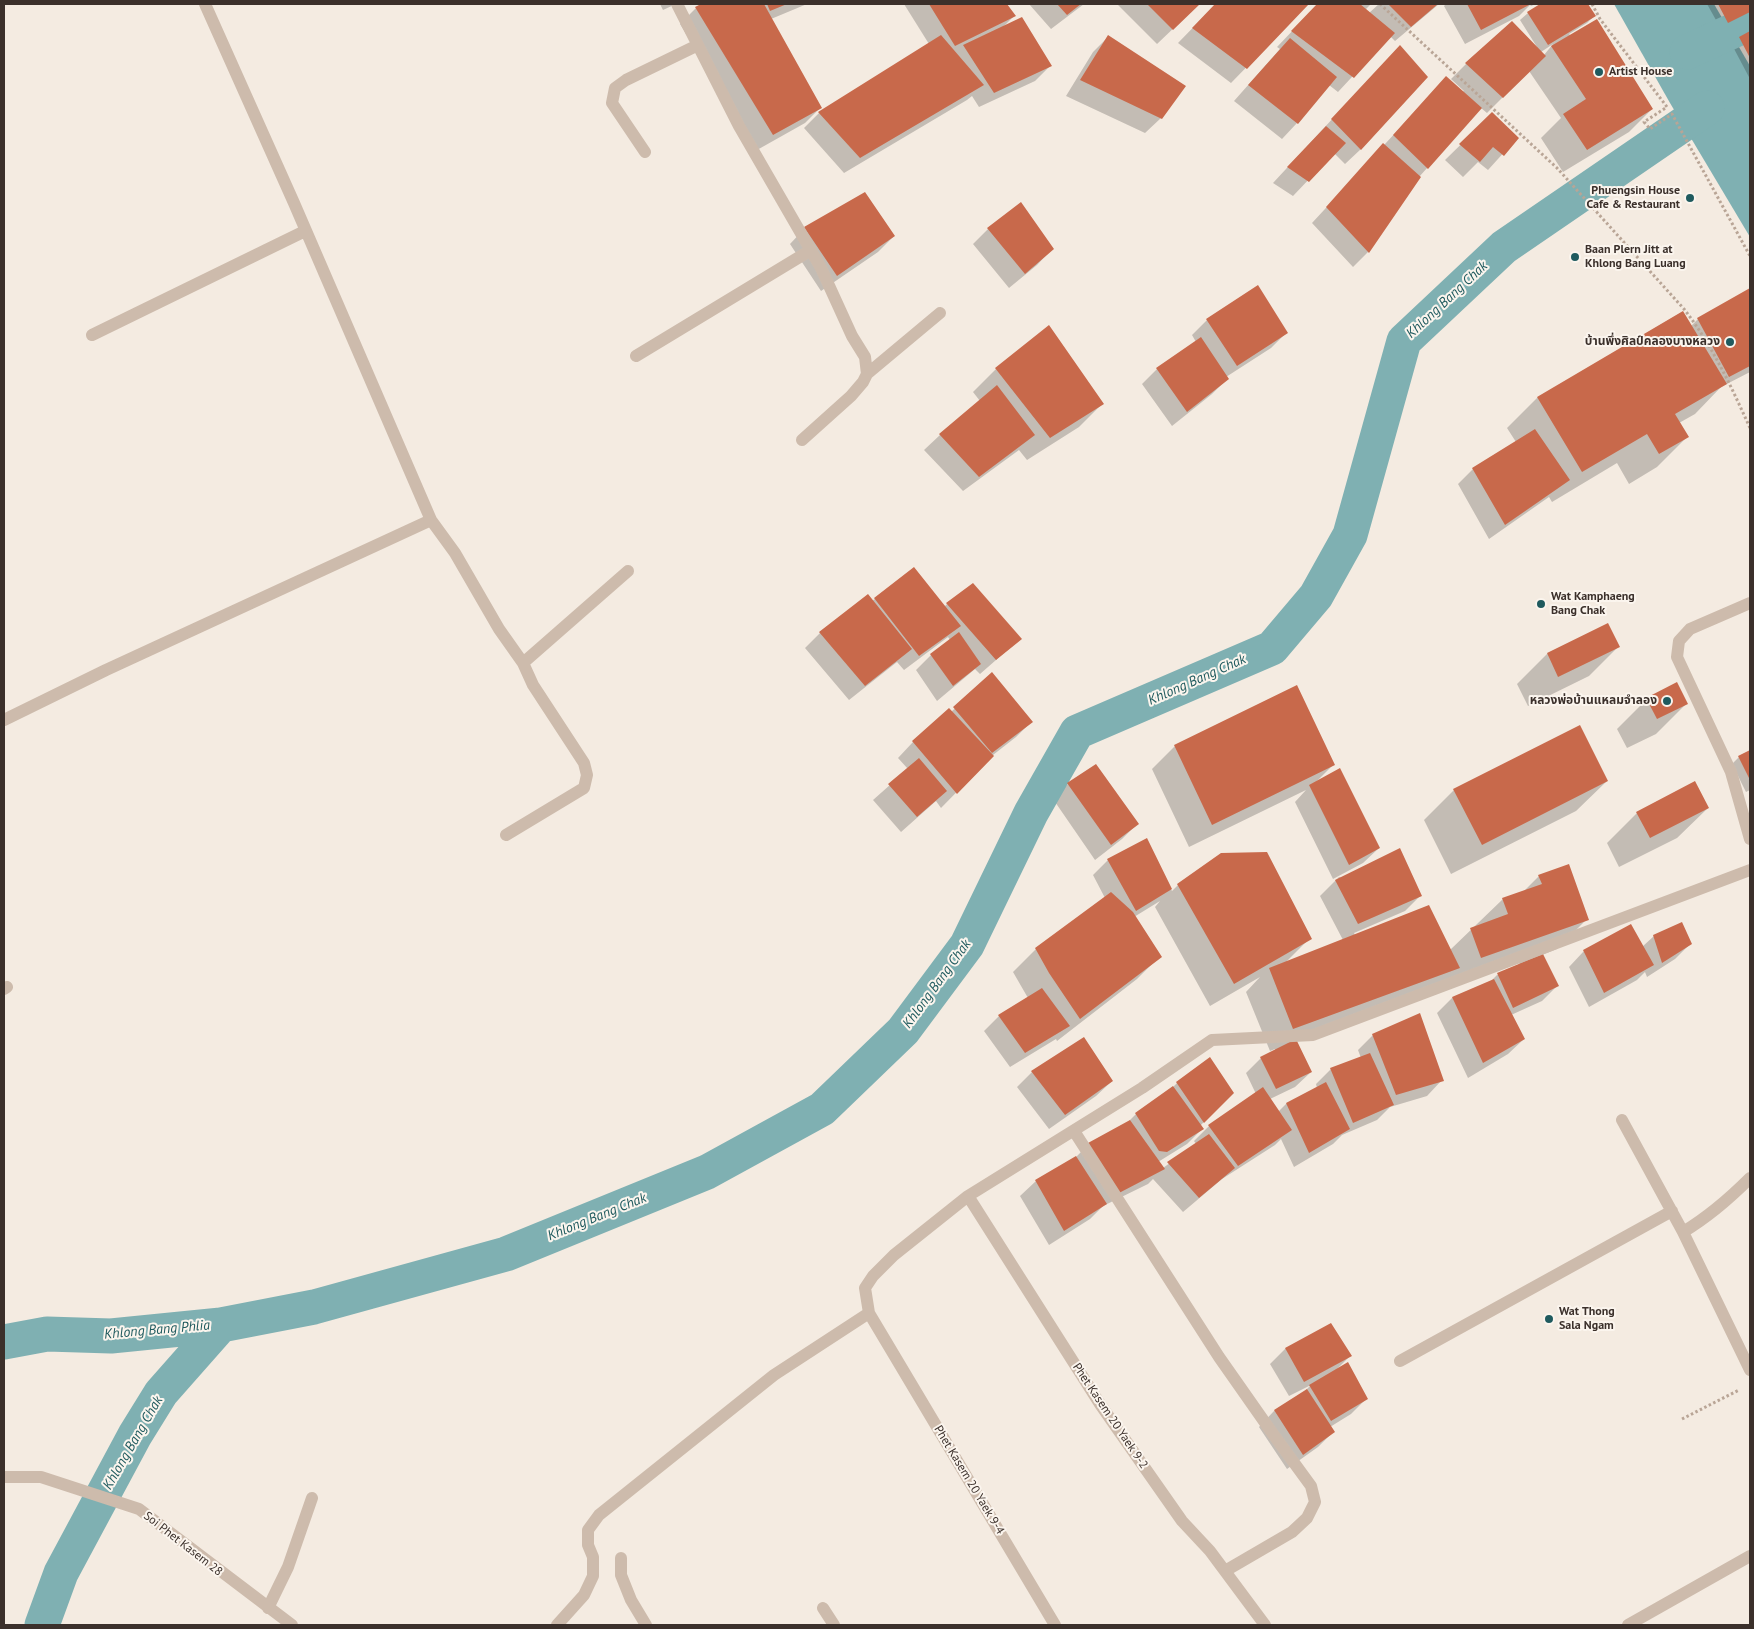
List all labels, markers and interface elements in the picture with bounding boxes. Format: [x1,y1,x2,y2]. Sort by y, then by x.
place label: Artist House [1609,65,1672,79]
marker: Artist House [1593,66,1605,78]
place label: Phuengsin House Cafe & Restaurant [1586,184,1680,212]
marker: Phuengsin House Cafe & Restaurant [1684,192,1696,204]
place label: Baan Plern Jitt at Khlong Bang Luang [1585,243,1686,271]
marker: Baan Plern Jitt at Khlong Bang Luang [1569,251,1581,263]
water label: Khlong Bang Chak [1403,258,1491,342]
place label: บ้านพึ่งศิลป์คลองบางหลวง [1585,335,1720,349]
marker: บ้านพึ่งศิลป์คลองบางหลวง [1724,336,1736,348]
place label: Wat Kamphaeng Bang Chak [1551,590,1635,618]
marker: Wat Kamphaeng Bang Chak [1535,598,1547,610]
water label: Khlong Bang Chak [1146,651,1248,709]
place label: หลวงพ่อบ้านแหลมจำลอง [1530,694,1657,708]
marker: หลวงพ่อบ้านแหลมจำลอง [1661,695,1673,707]
water label: Khlong Bang Chak [899,937,975,1031]
water label: Khlong Bang Chak [545,1190,649,1244]
place label: Wat Thong Sala Ngam [1559,1305,1615,1333]
marker: Wat Thong Sala Ngam [1543,1313,1555,1325]
water label: Khlong Bang Phlia [103,1317,211,1343]
street label: Phet Kasem 20 Yaek 9-2 [1069,1360,1151,1472]
water label: Khlong Bang Chak [99,1393,167,1493]
street label: Phet Kasem 20 Yaek 9-4 [931,1423,1007,1537]
street label: Soi Phet Kasem 28 [141,1509,225,1579]

